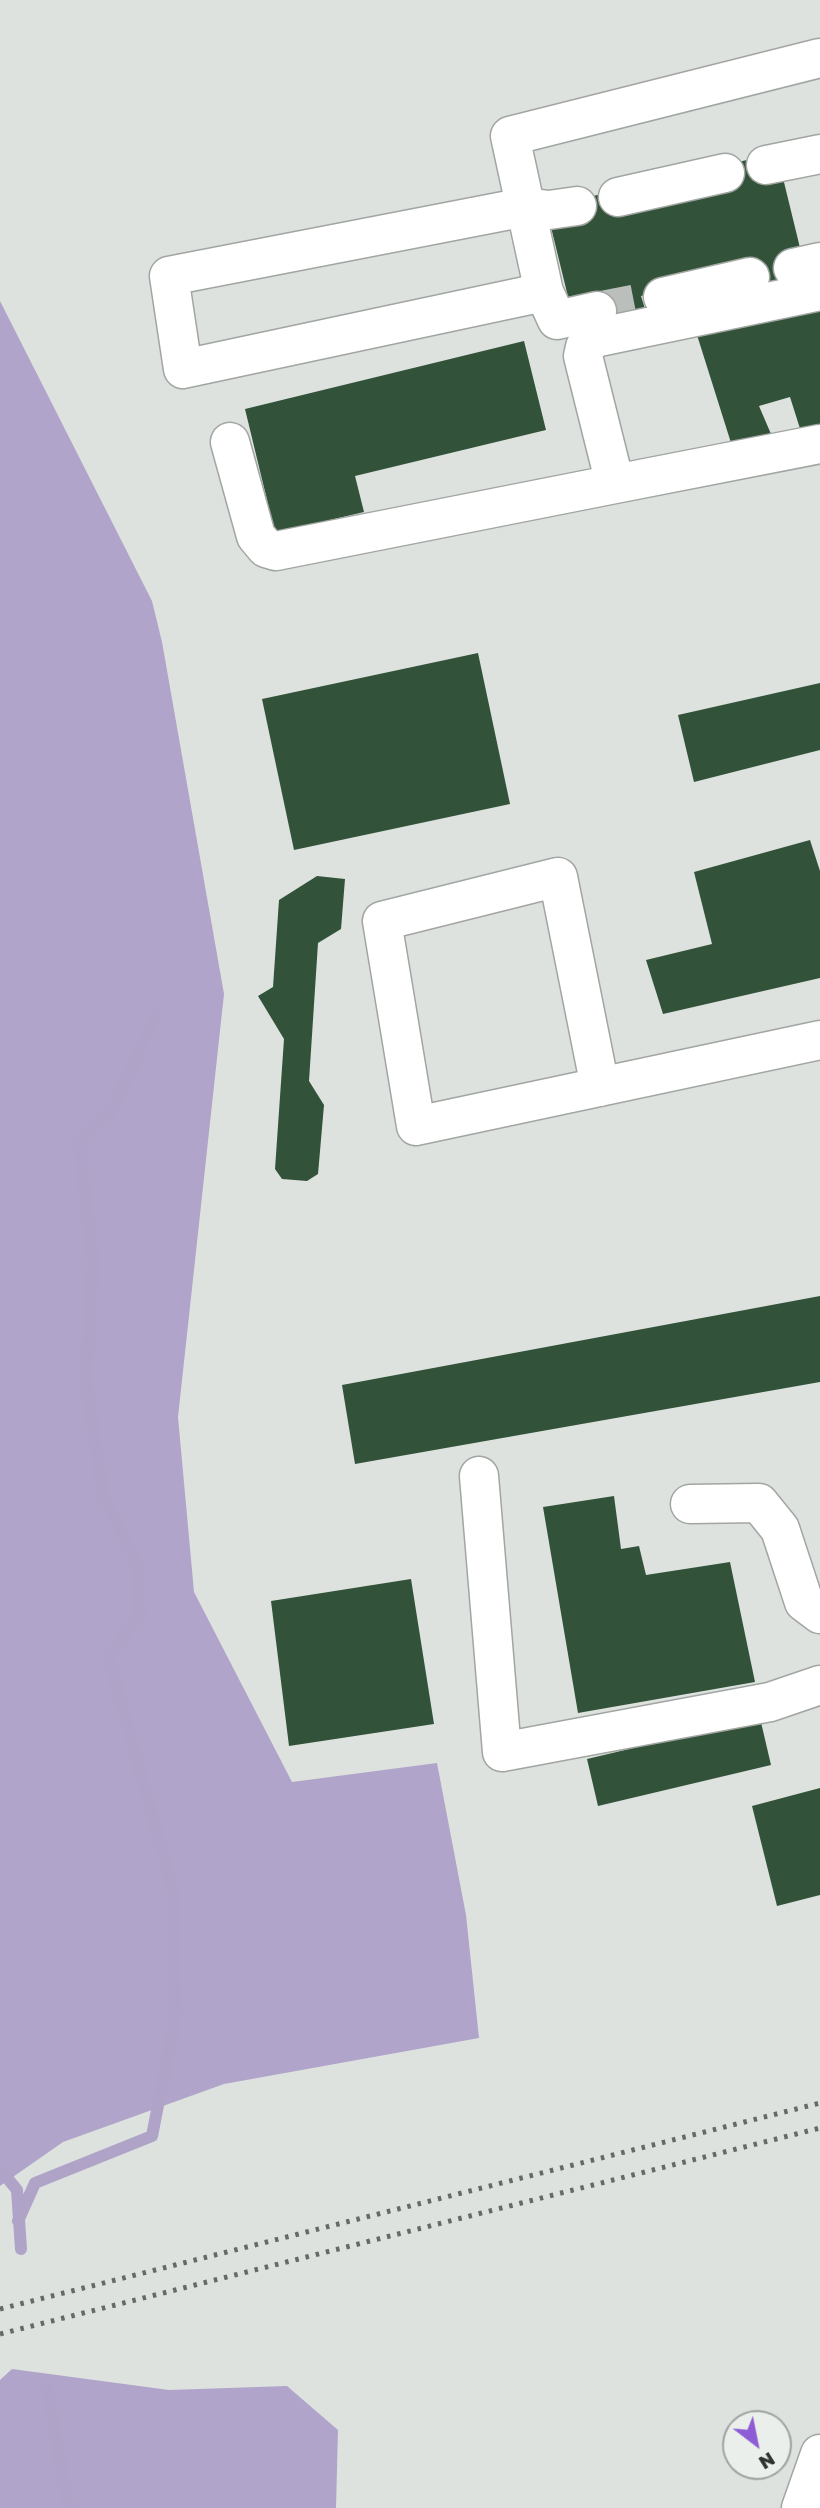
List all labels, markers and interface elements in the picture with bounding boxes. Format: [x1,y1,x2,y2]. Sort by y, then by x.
north arrow [722,2410,792,2480]
text: N [755,2448,780,2475]

